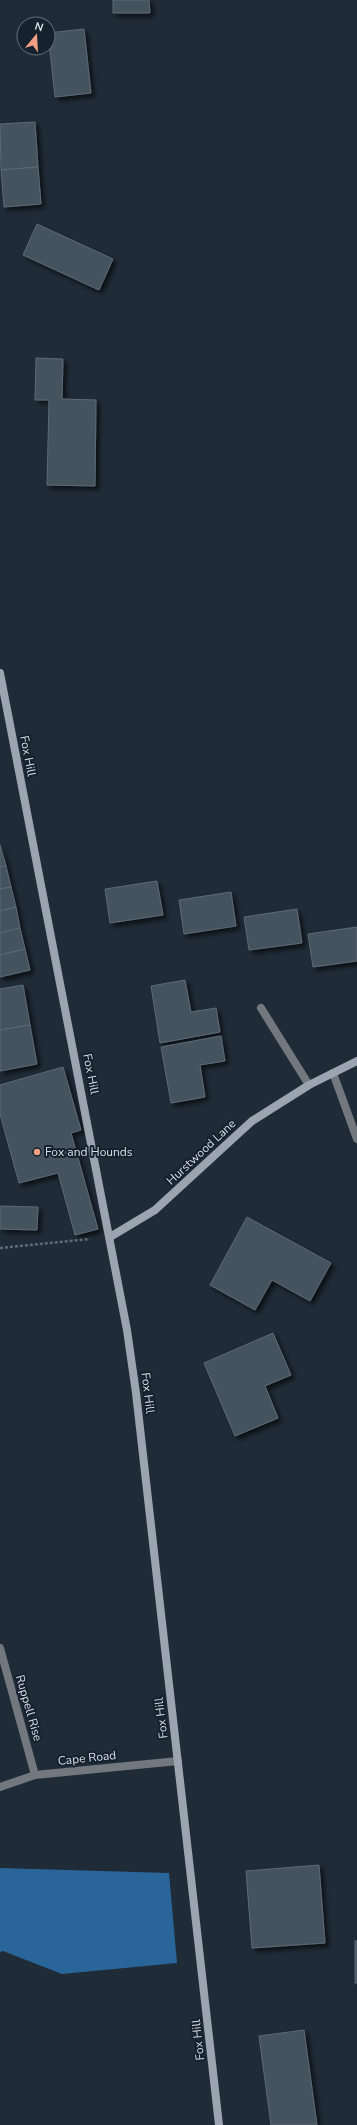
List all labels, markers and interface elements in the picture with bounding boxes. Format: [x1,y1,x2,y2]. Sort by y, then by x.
north arrow [16,16,56,56]
text: N [33,19,45,35]
street label: Fox Hill [16,734,40,778]
street label: Fox Hill [79,1052,103,1096]
street label: Hurstwood Lane [163,1116,239,1188]
place label: Fox and Hounds [45,1144,133,1160]
marker: Fox and Hounds [32,1147,42,1157]
street label: Fox Hill [138,1372,159,1415]
street label: Ruppell Rise [12,1673,46,1743]
street label: Fox Hill [150,1696,171,1739]
street label: Cape Road [57,1747,117,1769]
street label: Fox Hill [188,2018,208,2061]

